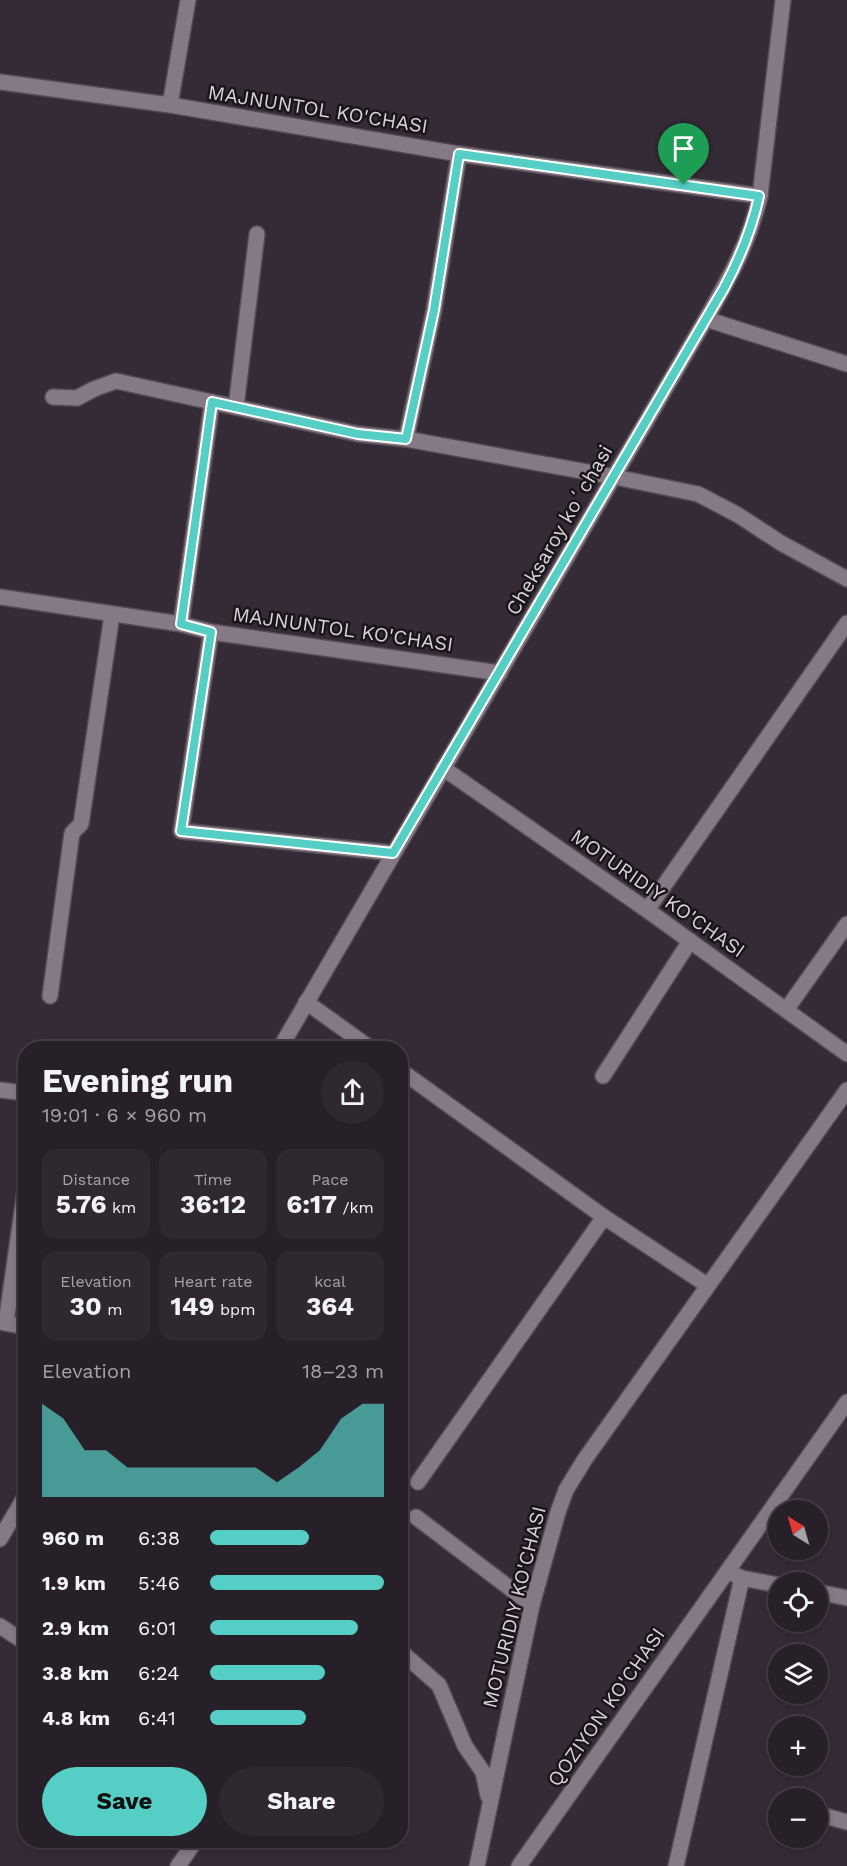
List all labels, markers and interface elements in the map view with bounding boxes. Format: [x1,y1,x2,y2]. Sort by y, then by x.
street label: MAJNUNTOL KO'CHASI [206,80,430,138]
pin [658,123,709,185]
icon: arrive [667,132,700,165]
street label: Cheksaroy koʻchasi [500,441,618,619]
street label: MAJNUNTOL KO'CHASI [231,602,455,656]
street label: MOTURIDIY KO'CHASI [566,824,750,962]
text: Evening run [42,1061,233,1100]
button: share [321,1061,384,1124]
text: 19:01 · 6 × 960 m [42,1103,207,1127]
text: Distance [62,1170,130,1189]
text: Time [194,1170,232,1189]
text: Pace [311,1170,349,1189]
text: 5.76 [56,1189,107,1219]
text: 36:12 [180,1189,246,1219]
text: 6:17 [286,1189,337,1219]
text: km [107,1198,136,1217]
text: /km [337,1198,374,1217]
text: Elevation [60,1272,132,1291]
text: Heart rate [173,1272,253,1291]
text: kcal [314,1272,346,1291]
text: 30 [70,1291,102,1321]
text: 149 [171,1291,215,1321]
text: 364 [306,1291,354,1321]
text: m [102,1300,122,1319]
text: bpm [215,1300,255,1319]
text: Elevation [42,1359,131,1383]
text: 18–23 m [302,1359,384,1383]
north arrow [768,1500,828,1560]
map controls [768,1500,828,1848]
street label: MOTURIDIY KO'CHASI [477,1504,551,1710]
text: 960 m [42,1526,104,1550]
text: 6:38 [138,1526,180,1550]
text: 1.9 km [42,1571,106,1595]
text: 5:46 [138,1571,180,1595]
button: locate [768,1572,828,1632]
text: 2.9 km [42,1616,109,1640]
text: 6:01 [138,1616,176,1640]
street label: QOZIYON KO'CHASI [542,1623,670,1791]
button: layers [768,1644,828,1704]
text: 3.8 km [42,1661,109,1685]
text: 6:24 [138,1661,179,1685]
text: 4.8 km [42,1706,110,1730]
text: 6:41 [138,1706,176,1730]
button: + [768,1716,828,1776]
button: Save [42,1767,207,1836]
button: Share [219,1767,384,1836]
button: − [768,1788,828,1848]

